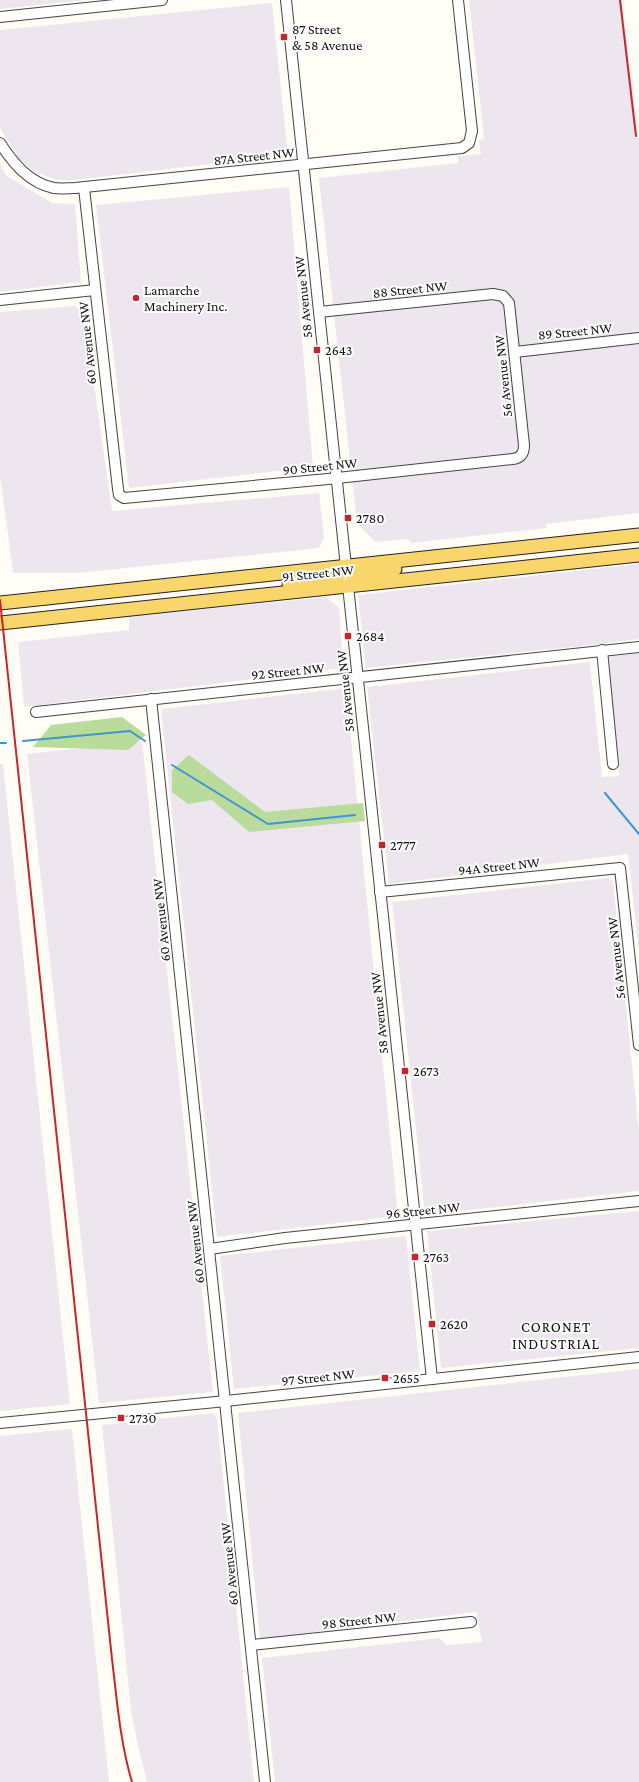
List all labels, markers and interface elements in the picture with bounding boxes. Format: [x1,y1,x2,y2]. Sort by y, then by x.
place label: 87 Street & 58 Avenue [292,21,362,53]
marker: 87 Street & 58 Avenue [279,32,289,42]
street label: 87A Street NW [213,144,295,168]
street label: 58 Avenue NW [291,255,315,339]
street label: 88 Street NW [372,277,448,301]
place label: Lamarche Machinery Inc. [144,282,228,314]
marker: Lamarche Machinery Inc. [131,293,141,303]
street label: 60 Avenue NW [75,300,99,385]
street label: 89 Street NW [537,319,613,343]
street label: 56 Avenue NW [491,334,515,418]
place label: 2643 [325,342,352,358]
marker: 2643 [312,345,322,355]
street label: 90 Street NW [282,454,358,478]
place label: 2780 [356,510,384,526]
marker: 2780 [343,513,353,523]
street label: 91 Street NW [281,561,355,585]
place label: 2684 [356,628,384,644]
marker: 2684 [343,631,353,641]
street label: 58 Avenue NW [333,649,357,733]
street label: 92 Street NW [251,659,326,683]
place label: 2777 [390,837,416,853]
marker: 2777 [377,840,387,850]
street label: 94A Street NW [457,854,541,878]
street label: 60 Avenue NW [149,877,173,962]
street label: 56 Avenue NW [604,916,628,1000]
street label: 58 Avenue NW [367,971,391,1055]
place label: 2673 [413,1063,439,1079]
marker: 2673 [400,1066,410,1076]
street label: 96 Street NW [385,1198,461,1222]
street label: 60 Avenue NW [183,1199,207,1284]
place label: 2763 [423,1249,449,1265]
marker: 2763 [410,1252,420,1262]
place label: 2620 [440,1316,468,1332]
marker: 2620 [427,1319,437,1329]
district label: CORONET INDUSTRIAL [512,1319,600,1352]
street label: 97 Street NW [281,1365,355,1389]
place label: 2655 [393,1370,420,1386]
marker: 2655 [380,1373,390,1383]
place label: 2730 [129,1410,156,1426]
marker: 2730 [116,1413,126,1423]
street label: 60 Avenue NW [217,1521,241,1606]
street label: 98 Street NW [321,1608,397,1632]

